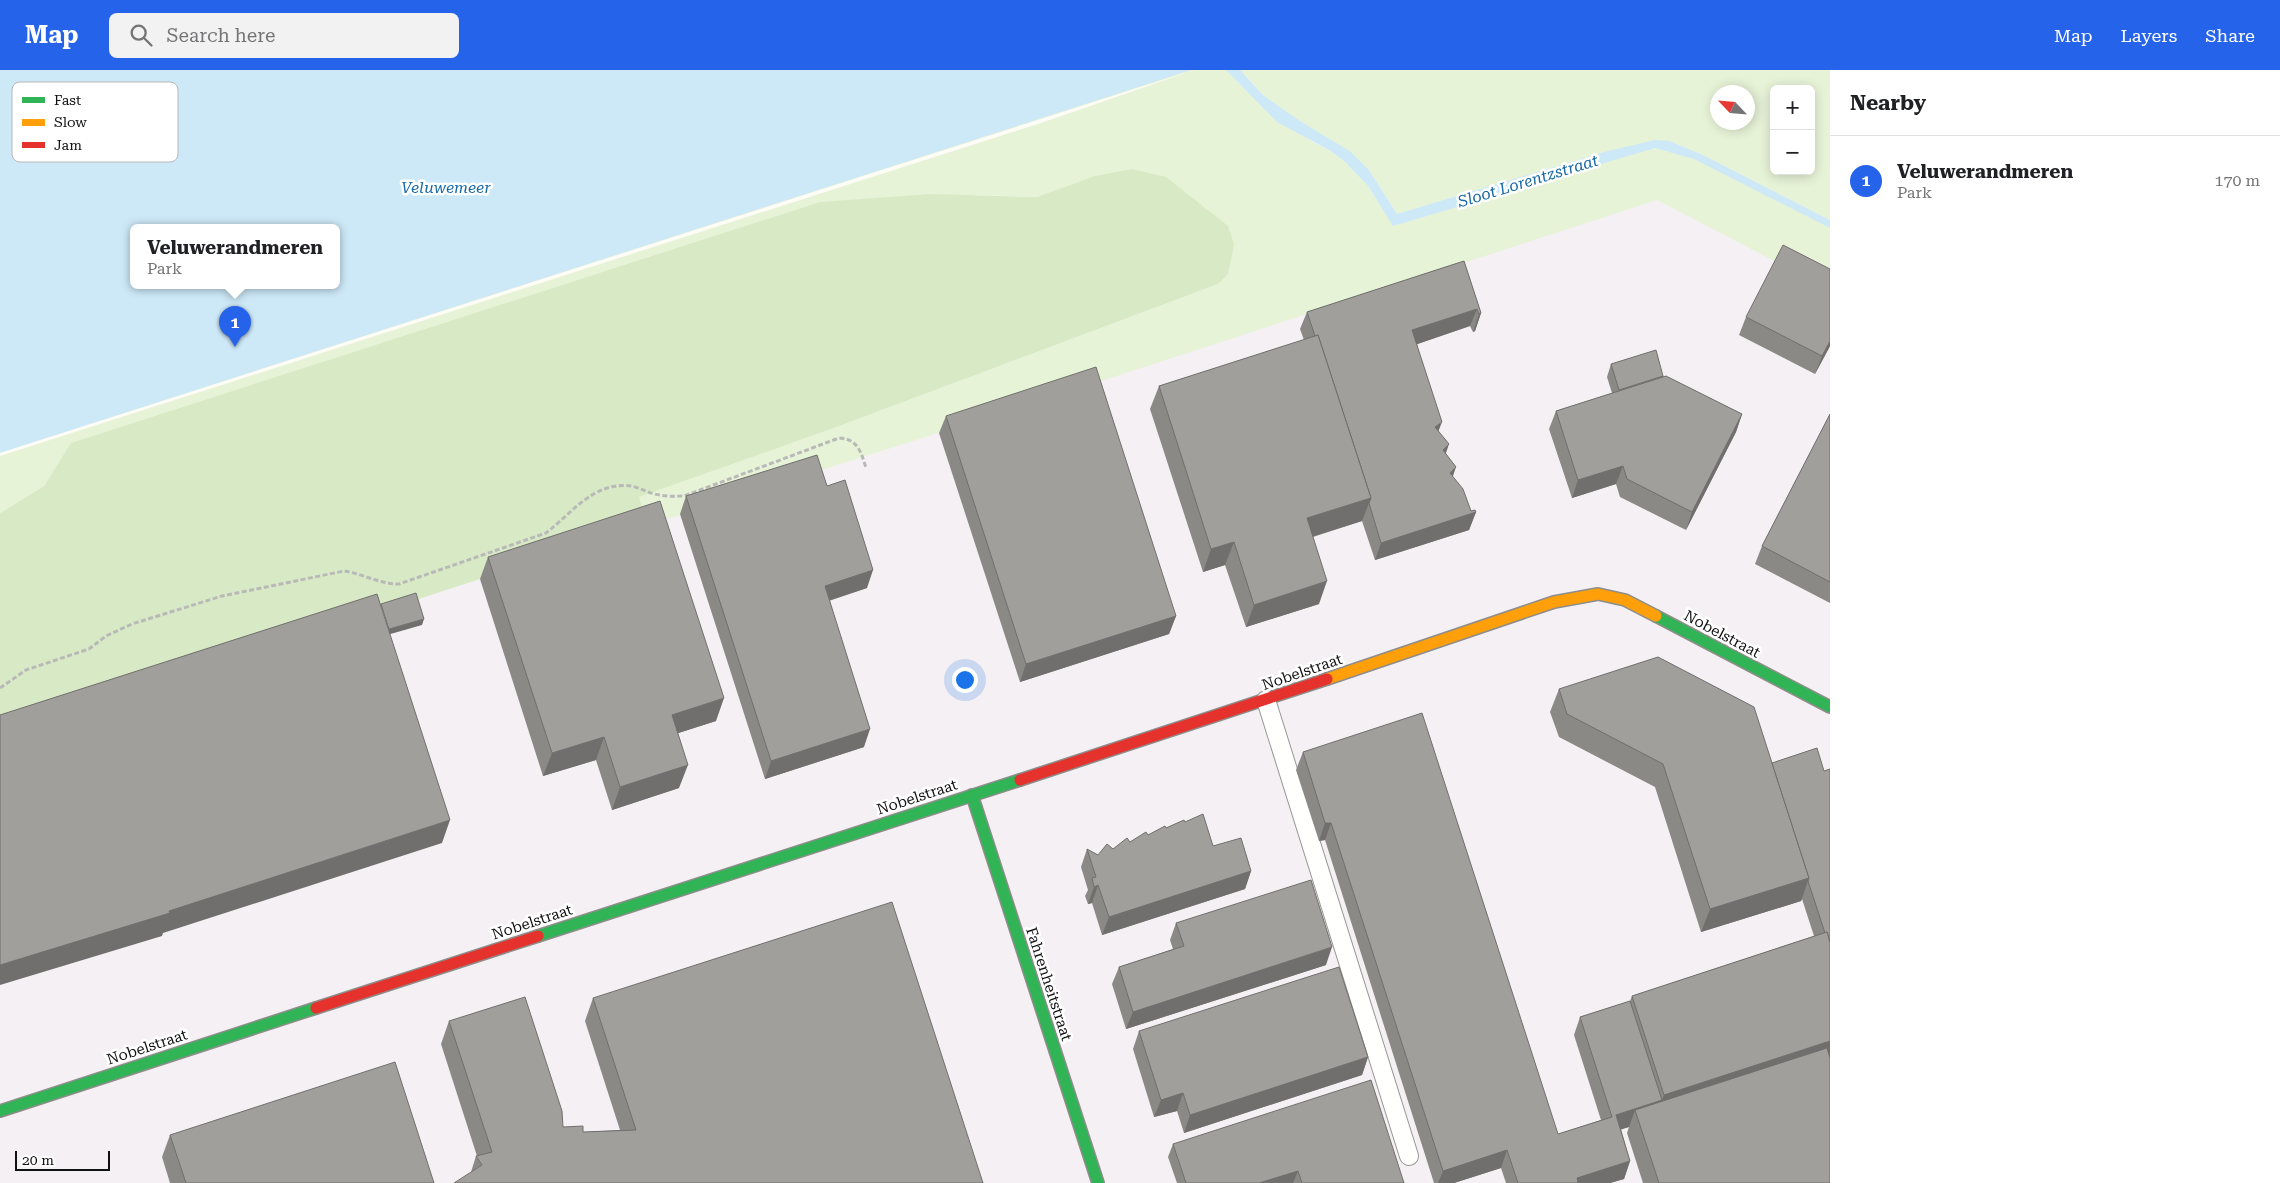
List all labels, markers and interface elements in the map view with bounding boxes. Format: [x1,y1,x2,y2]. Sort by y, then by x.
search box [109,13,459,58]
text: Map [25,21,79,49]
icon: search [127,21,155,49]
text: Search here [167,24,275,47]
text: Map [2054,25,2093,46]
text: Layers [2121,25,2177,46]
text: Share [2205,25,2255,46]
legend [12,82,178,162]
north arrow [1710,85,1755,130]
map controls [1770,85,1815,175]
button: + [1770,85,1815,130]
text: Nearby [1850,91,1926,115]
text: Fast [54,92,81,108]
text: Slow [54,114,87,130]
button: − [1770,130,1815,175]
text: Jam [54,137,82,153]
water label: Sloot Lorentzstraat [1454,151,1601,212]
text: Veluwerandmeren [1897,160,2073,183]
text: 1 [1862,171,1870,190]
text: 170 m [2214,171,2260,190]
water label: Veluwemeer [401,178,491,197]
text: Park [1897,183,1932,202]
popup [130,224,340,289]
text: Veluwerandmeren [147,236,323,259]
text: Park [147,259,182,278]
pin: 1 [219,306,251,347]
street label: Nobelstraat [1681,606,1764,662]
street label: Nobelstraat [1259,650,1345,694]
your location [952,667,978,693]
street label: Nobelstraat [874,775,960,818]
street label: Nobelstraat [489,900,575,943]
street label: Fahrenheitstraat [1022,925,1076,1043]
street label: Nobelstraat [104,1025,190,1068]
scale bar [15,1148,110,1171]
text: 20 m [22,1152,54,1168]

